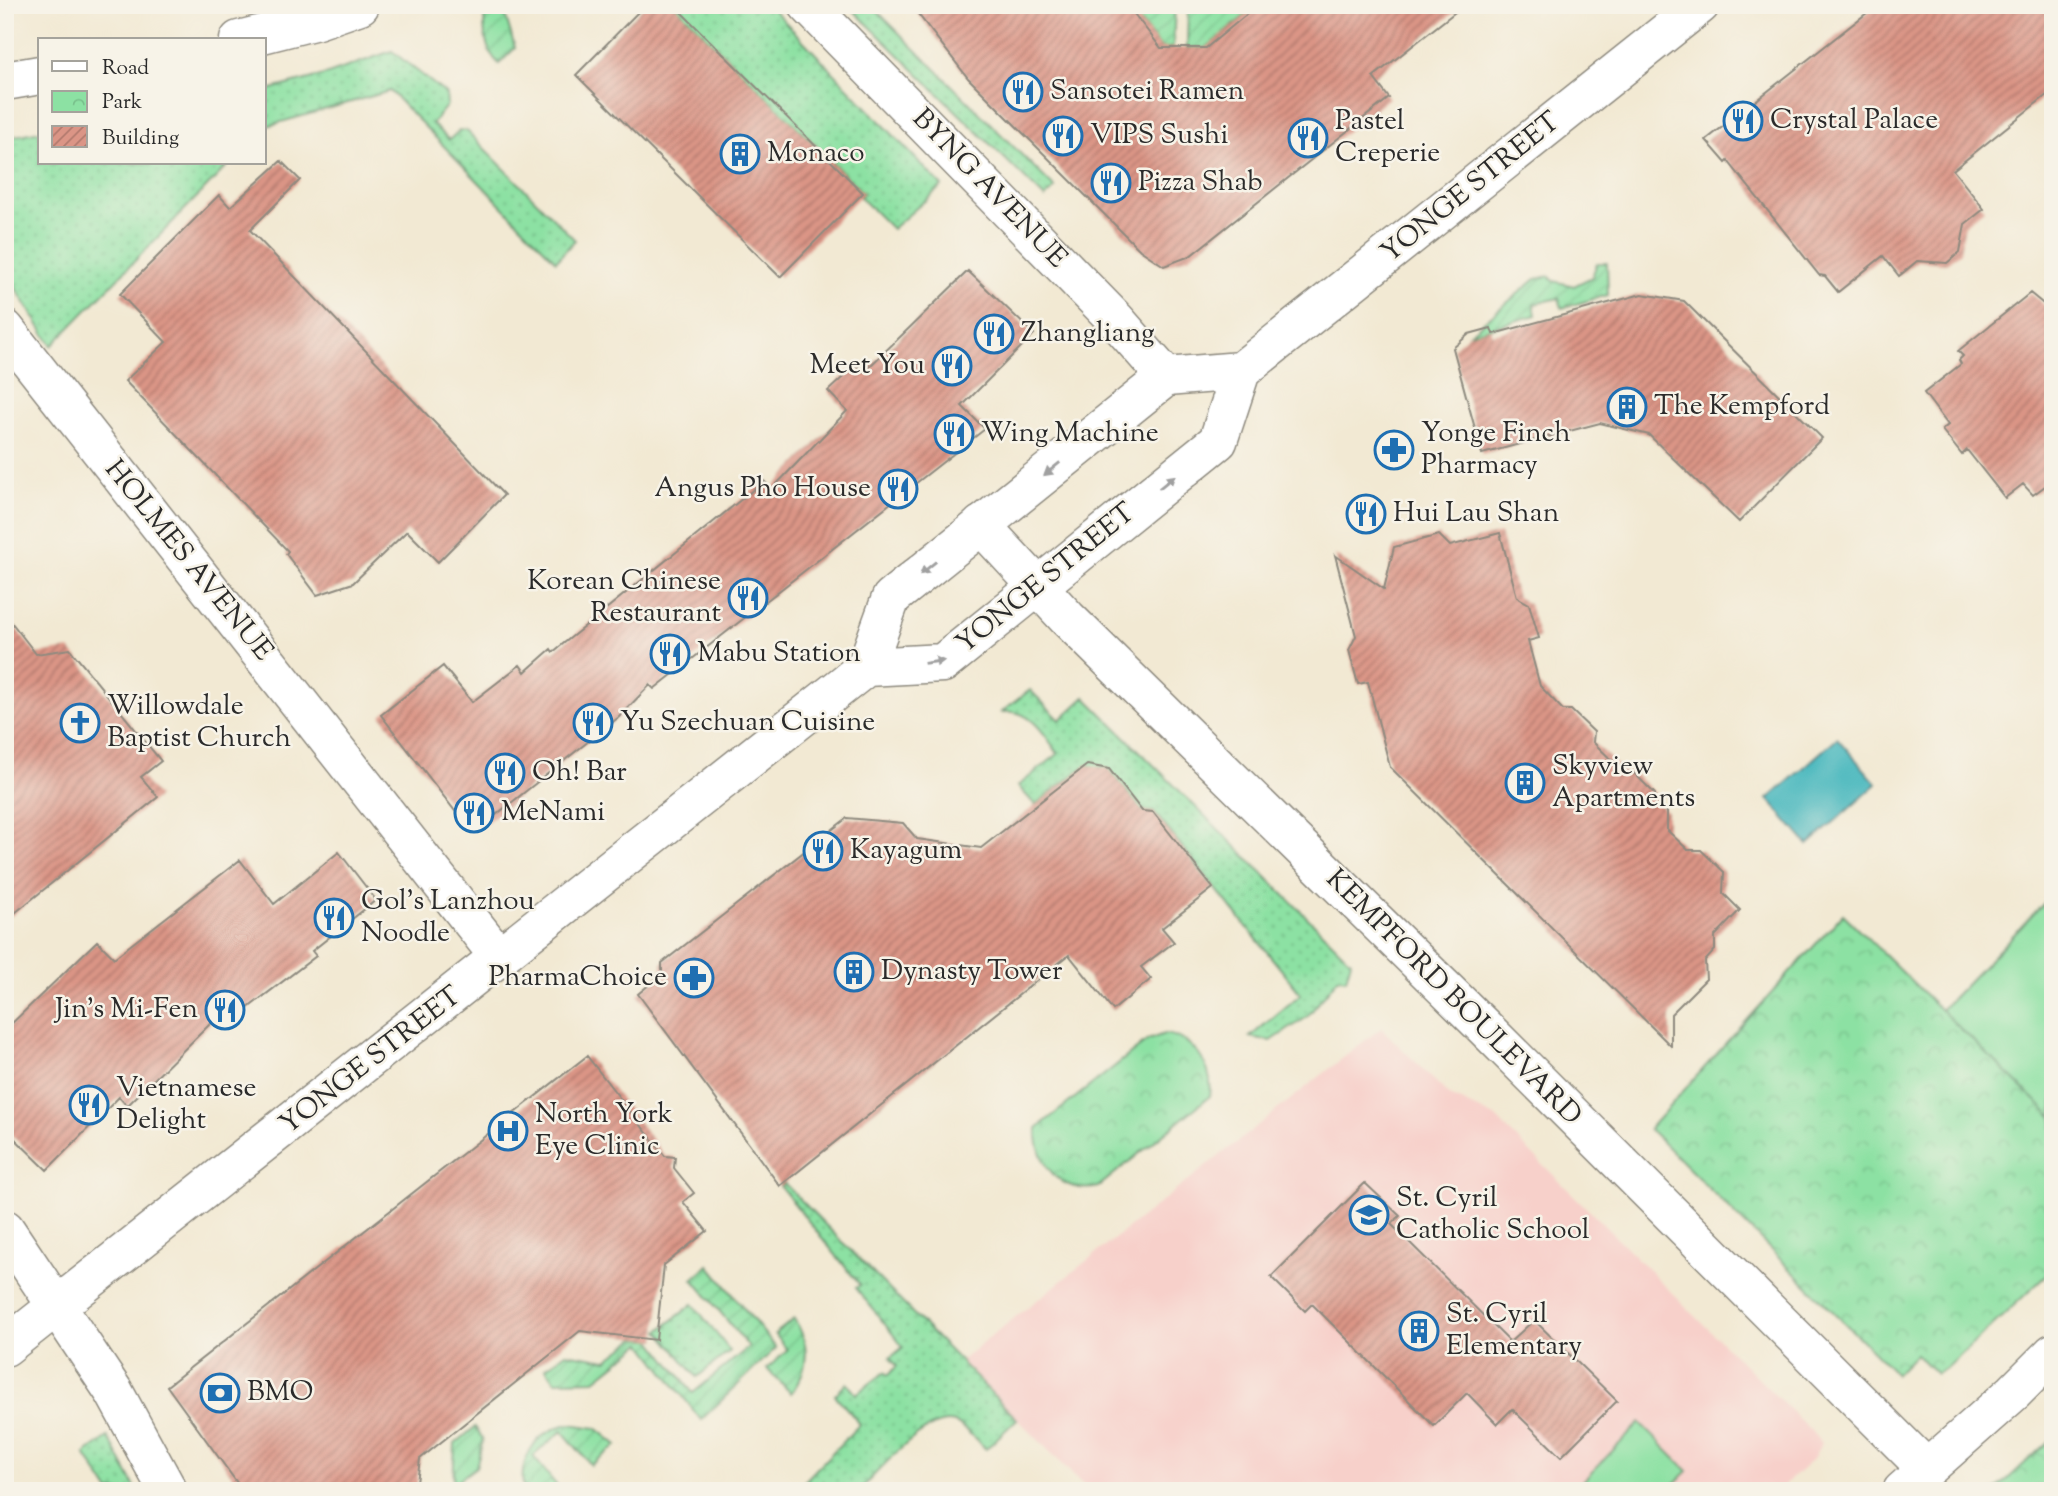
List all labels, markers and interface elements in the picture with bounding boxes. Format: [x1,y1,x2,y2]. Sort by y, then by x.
legend [38,38,266,164]
text: Road [102,54,149,84]
restaurant icon: Sansotei Ramen [1002,71,1044,113]
place label: Sansotei Ramen [1050,72,1244,112]
text: Park [102,88,143,118]
street label: BYNG AVENUE [902,100,1076,278]
restaurant icon: Crystal Palace [1722,100,1764,142]
place label: Crystal Palace [1770,101,1938,141]
place label: Pastel Creperie [1335,102,1440,174]
street label: YONGE STREET [1373,103,1570,273]
restaurant icon: VIPS Sushi [1042,115,1084,157]
place label: VIPS Sushi [1090,116,1228,156]
restaurant icon: Pastel Creperie [1287,117,1329,159]
text: Building [102,124,179,154]
building icon: Monaco [719,133,761,175]
place label: Monaco [767,134,865,174]
restaurant icon: Pizza Shab [1090,162,1132,204]
place label: Pizza Shab [1138,163,1262,203]
restaurant icon: Zhangliang [973,313,1015,355]
place label: Zhangliang [1021,314,1155,354]
restaurant icon: Meet You [931,345,973,387]
place label: Meet You [810,346,925,386]
building icon: The Kempford [1606,386,1648,428]
place label: The Kempford [1654,387,1830,427]
restaurant icon: Wing Machine [933,413,975,455]
place label: Wing Machine [981,414,1159,454]
place label: Yonge Finch Pharmacy [1421,414,1571,486]
pharmacy icon: Yonge Finch Pharmacy [1373,429,1415,471]
street label: HOLMES AVENUE [94,452,282,670]
one-way arrow [1043,461,1060,476]
restaurant icon: Angus Pho House [877,468,919,510]
place label: Angus Pho House [654,469,871,509]
one-way arrow [1158,474,1176,489]
restaurant icon: Hui Lau Shan [1345,493,1387,535]
street label: YONGE STREET [948,494,1145,664]
place label: Hui Lau Shan [1393,494,1559,534]
one-way arrow [919,560,936,575]
place label: Korean Chinese Restaurant [527,562,721,634]
restaurant icon: Korean Chinese Restaurant [727,577,769,619]
restaurant icon: Mabu Station [649,633,691,675]
place label: Mabu Station [697,634,861,674]
one-way arrow [923,657,945,668]
place label: Willowdale Baptist Church [107,687,291,759]
church icon: Willowdale Baptist Church [59,702,101,744]
restaurant icon: Yu Szechuan Cuisine [572,702,614,744]
place label: Yu Szechuan Cuisine [620,703,875,743]
place label: Skyview Apartments [1552,747,1695,819]
restaurant icon: Oh! Bar [484,752,526,794]
place label: Oh! Bar [532,753,627,793]
building icon: Skyview Apartments [1504,762,1546,804]
restaurant icon: MeNami [453,792,495,834]
place label: MeNami [501,793,605,833]
restaurant icon: Kayagum [802,830,844,872]
place label: Kayagum [850,831,962,871]
street label: KEMPFORD BOULEVARD [1316,861,1590,1135]
place label: Gol’s Lanzhou Noodle [361,882,535,954]
restaurant icon: Gol’s Lanzhou Noodle [313,897,355,939]
building icon: Dynasty Tower [833,951,875,993]
place label: Dynasty Tower [881,952,1063,992]
pharmacy icon: PharmaChoice [673,957,715,999]
place label: PharmaChoice [488,958,667,998]
street label: YONGE STREET [272,977,471,1145]
restaurant icon: Jin's Mi-Fen [204,989,246,1031]
place label: Jin's Mi-Fen [53,990,198,1030]
place label: Vietnamese Delight [116,1069,257,1141]
restaurant icon: Vietnamese Delight [68,1084,110,1126]
place label: North York Eye Clinic [535,1095,673,1167]
hospital icon: North York Eye Clinic [487,1110,529,1152]
place label: St. Cyril Catholic School [1396,1179,1590,1251]
school or university icon: St. Cyril Catholic School [1348,1194,1390,1236]
place label: St. Cyril Elementary [1446,1295,1582,1367]
building icon: St. Cyril Elementary [1398,1310,1440,1352]
bank icon: BMO [199,1372,241,1414]
place label: BMO [247,1373,313,1413]

